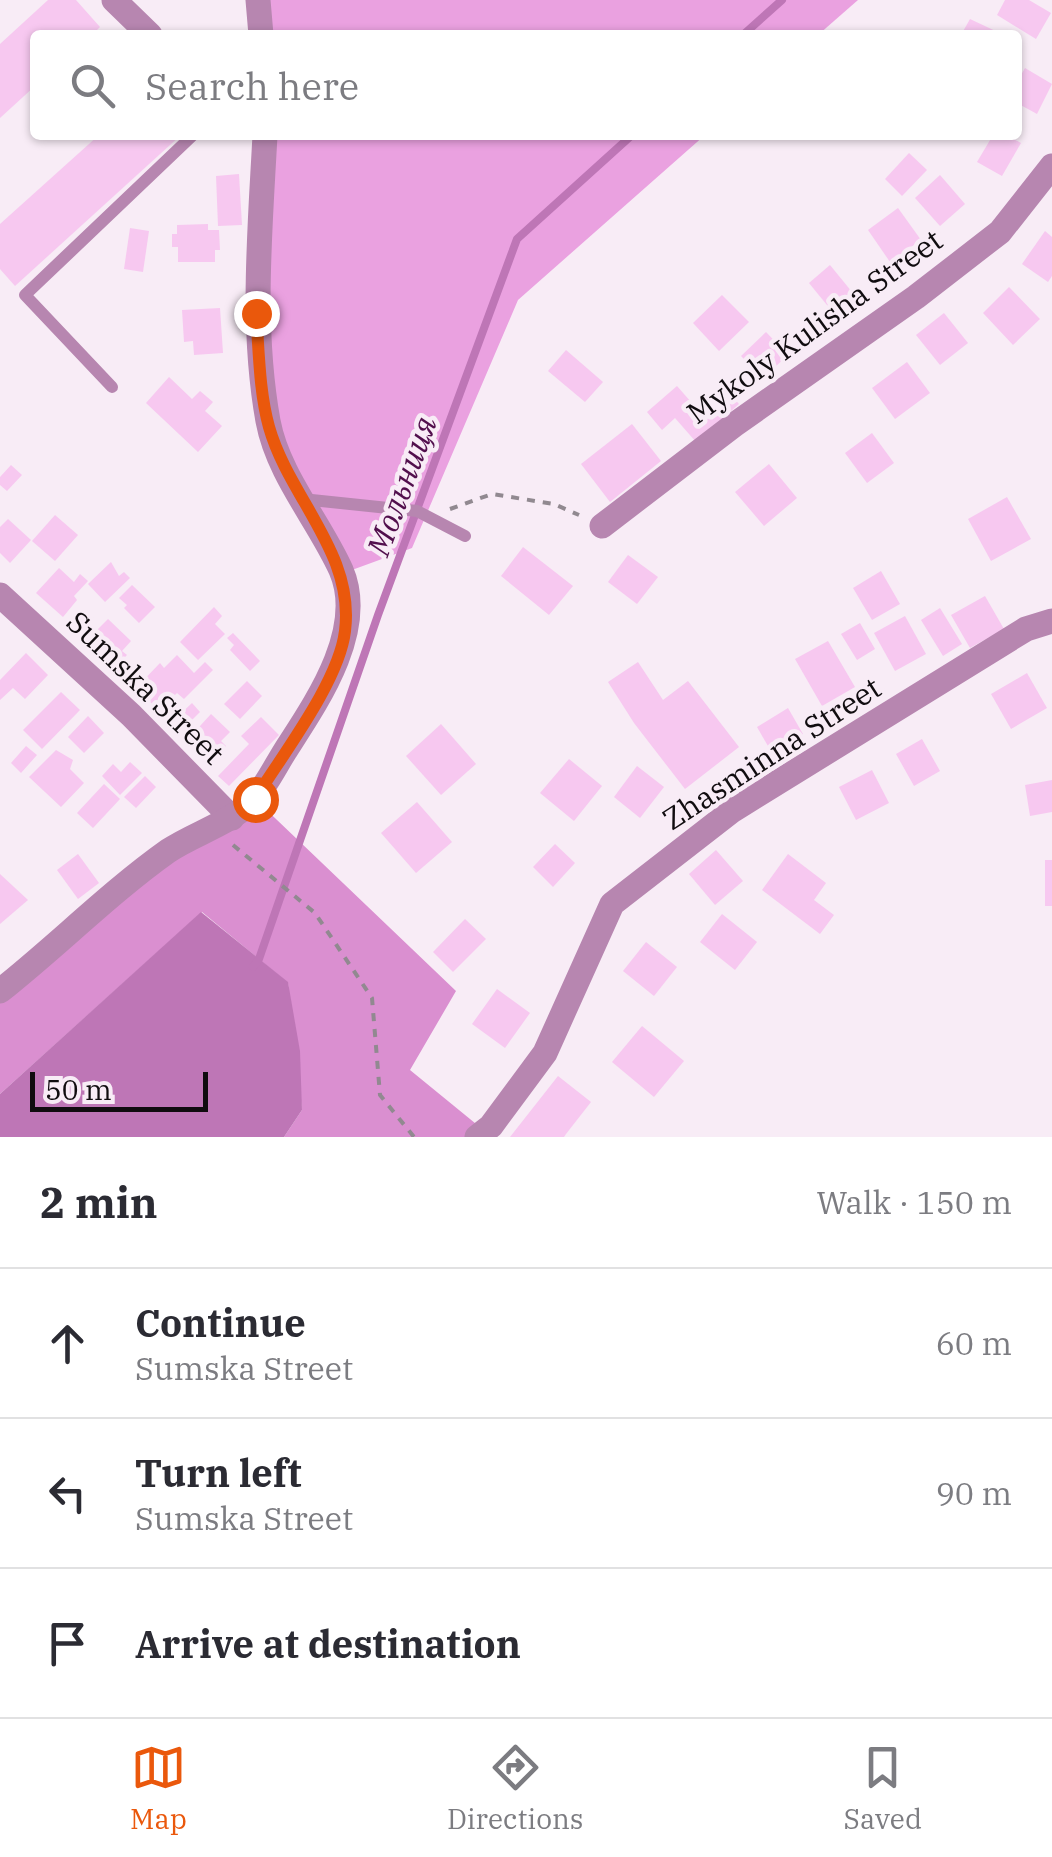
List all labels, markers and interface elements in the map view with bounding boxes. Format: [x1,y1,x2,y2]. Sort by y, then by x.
search box [30,30,1022,140]
icon: search [65,58,120,113]
text: Search here [145,61,359,110]
street label: Mykoly Kulisha Street [679,220,950,432]
route end [234,291,280,337]
water label: Мольниця [356,410,446,562]
street label: Sumska Street [59,602,233,772]
street label: Zhasminna Street [655,668,888,838]
route start [233,777,279,823]
scale bar [30,1067,208,1112]
text: 50 m [45,1071,112,1108]
text: 2 min [40,1175,158,1230]
text: Walk · 150 m [816,1181,1012,1223]
text: Continue [135,1298,306,1347]
icon: ahead [40,1316,95,1371]
text: 60 m [936,1322,1012,1364]
text: Sumska Street [135,1347,353,1389]
text: Turn left [135,1448,302,1497]
icon: left [40,1466,95,1521]
text: 90 m [936,1472,1012,1514]
text: Sumska Street [135,1497,353,1539]
icon: arrive [40,1616,95,1671]
text: Arrive at destination [135,1619,521,1668]
tab: Map [130,1740,187,1837]
tab: Directions [447,1740,584,1837]
tab: Saved [844,1740,922,1837]

